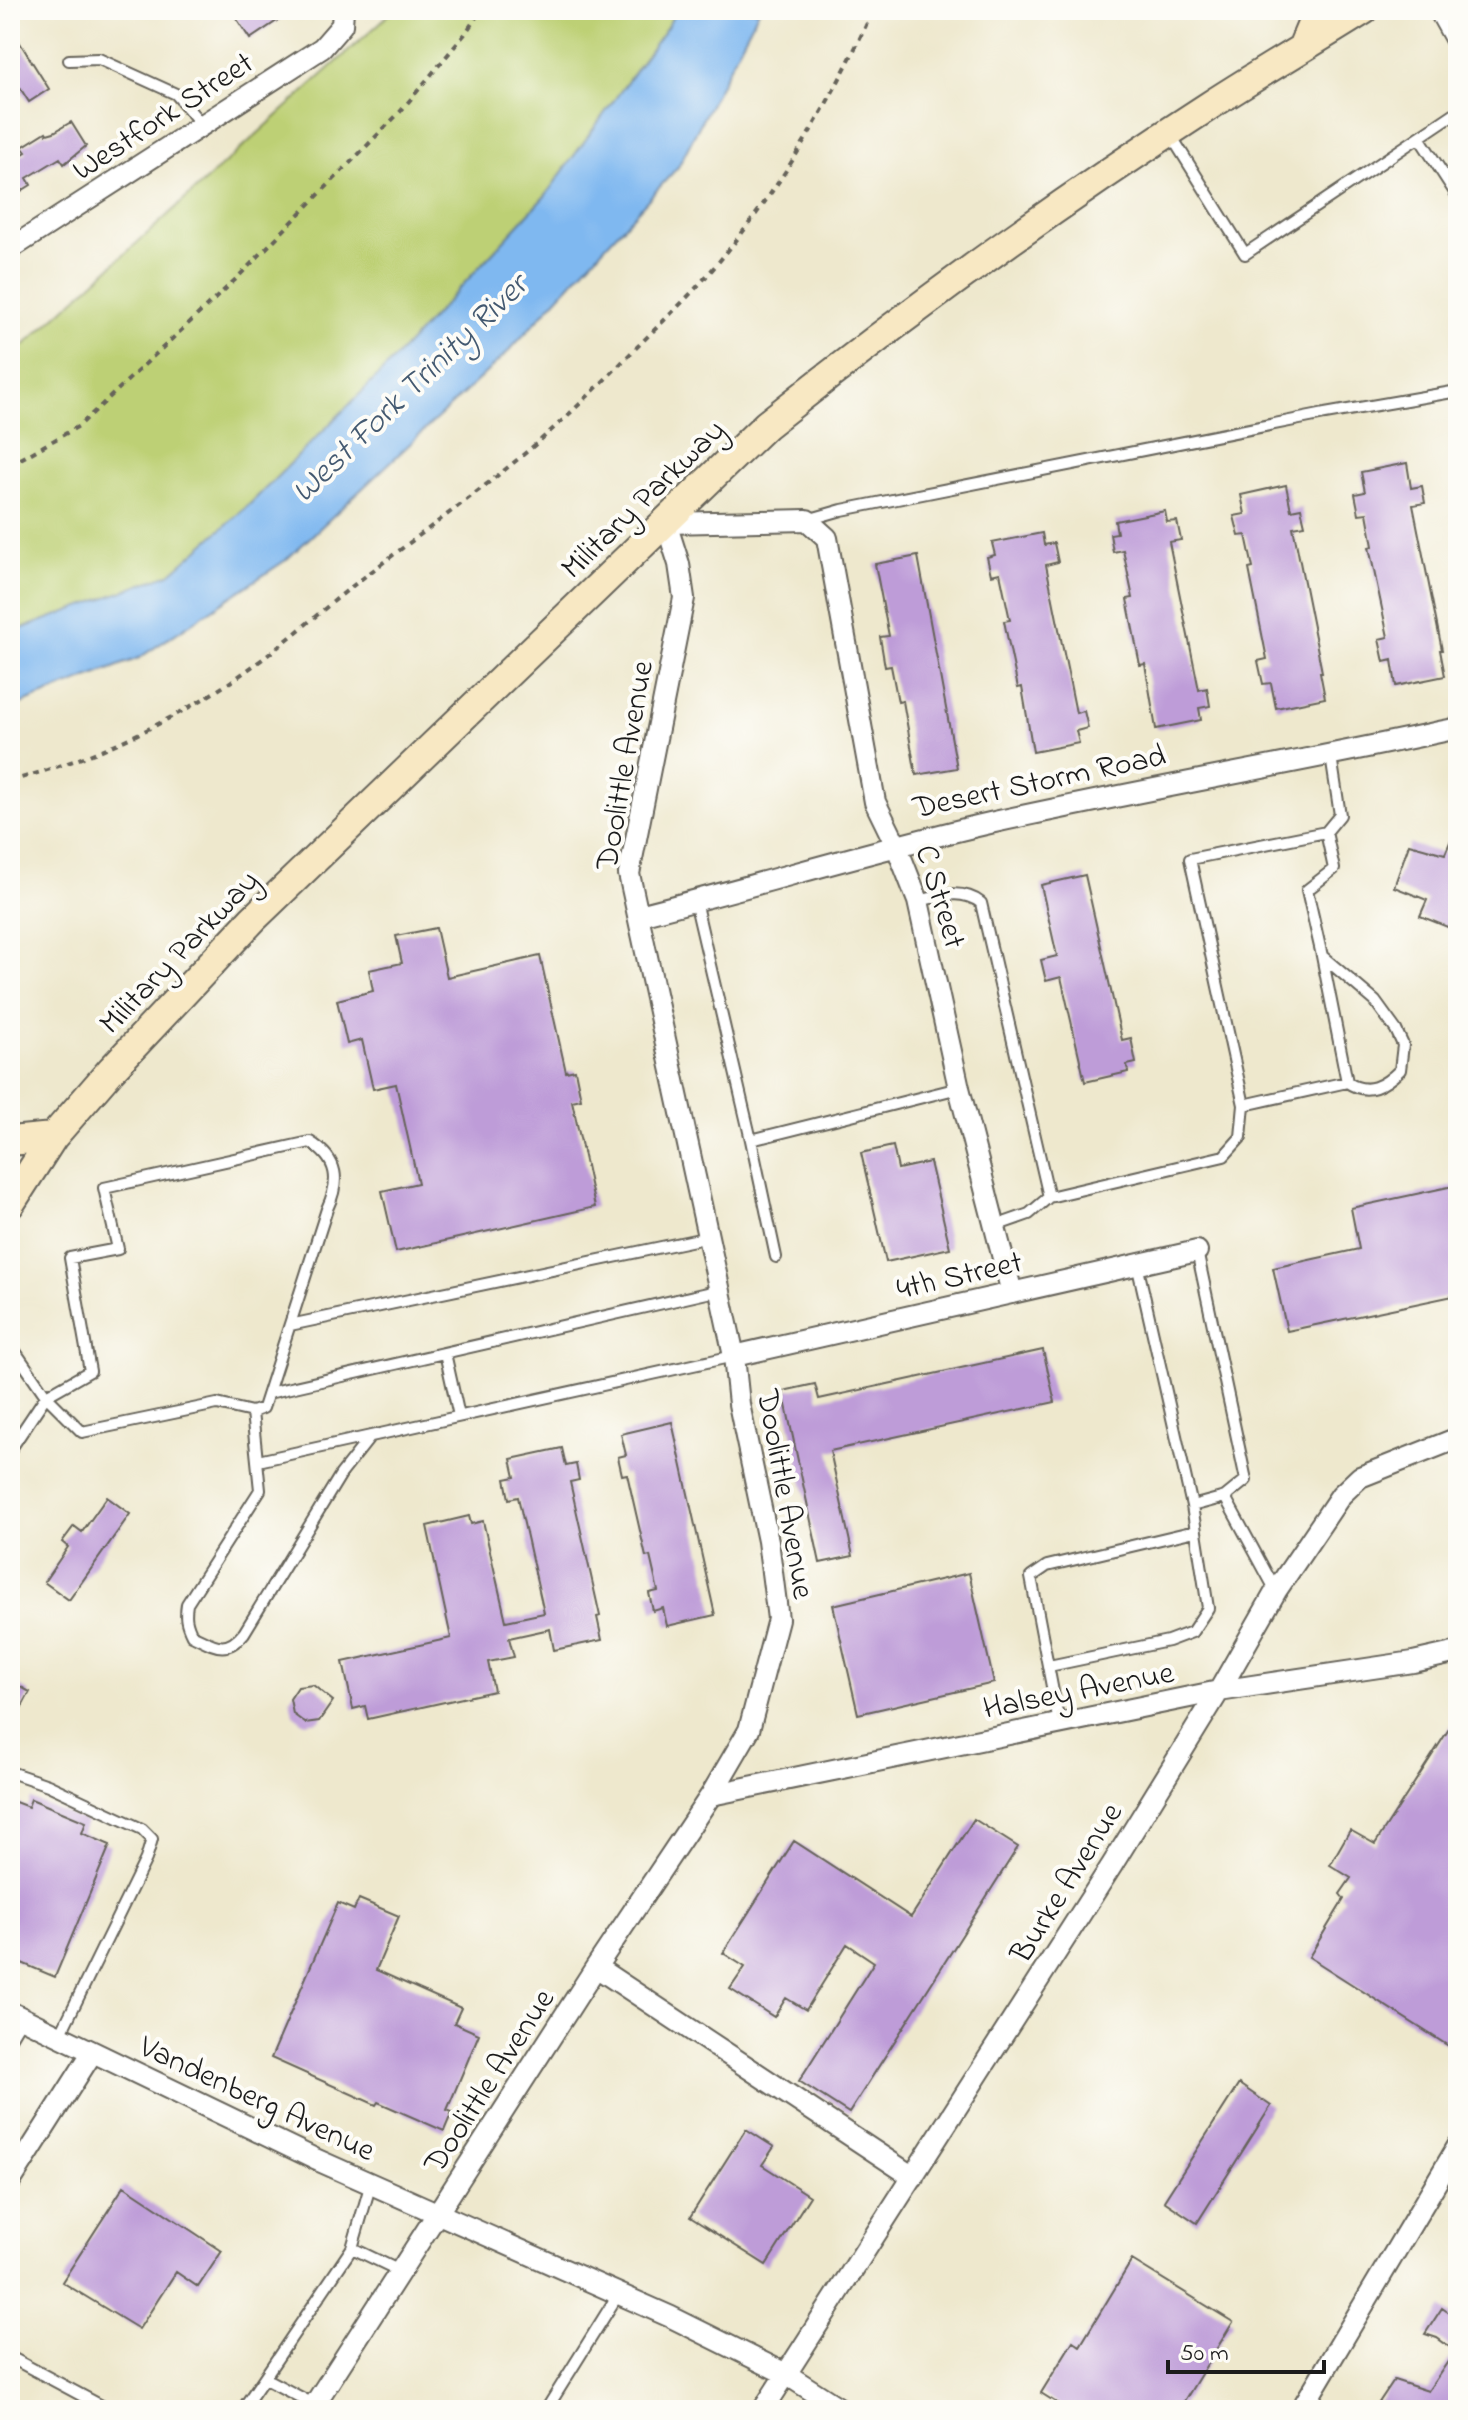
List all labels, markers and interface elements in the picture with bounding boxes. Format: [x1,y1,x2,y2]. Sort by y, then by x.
street label: Westfork Street [64,41,264,194]
water label: West Fork Trinity River [281,260,544,516]
street label: Military Parkway [551,409,738,592]
street label: Doolittle Avenue [585,657,668,875]
street label: Desert Storm Road [908,734,1171,833]
street label: C Street [901,839,977,955]
street label: Military Parkway [89,860,272,1047]
street label: 4th Street [892,1240,1028,1315]
street label: Doolittle Avenue [742,1385,825,1604]
street label: Halsey Avenue [979,1651,1179,1734]
street label: Burke Avenue [999,1794,1136,1974]
street label: Doolittle Avenue [413,1980,569,2184]
street label: Vandenberg Avenue [130,2024,383,2176]
scale bar [1168,2324,1324,2374]
text: 50 m [1180,2337,1229,2372]

